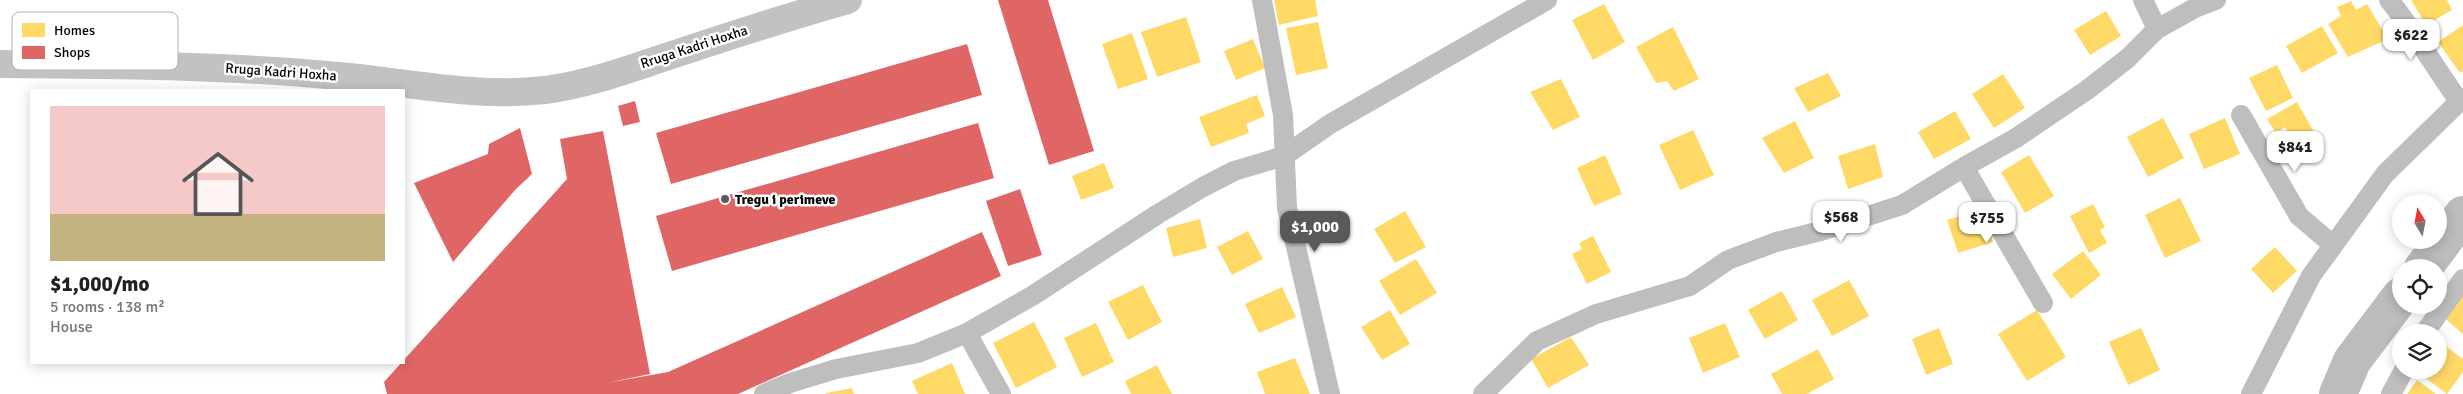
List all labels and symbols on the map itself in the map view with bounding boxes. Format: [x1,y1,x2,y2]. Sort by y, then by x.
legend [12,12,178,70]
pin: $622 [2381,18,2441,61]
text: Homes [54,22,95,39]
street label: Rruga Kadri Hoxha [638,22,750,72]
text: Shops [54,44,90,61]
street label: Rruga Kadri Hoxha [225,60,337,84]
pin: $841 [2265,130,2325,173]
place label: Tregu i perimeve [735,191,836,208]
marker: Tregu i perimeve [719,193,731,205]
north arrow [2392,194,2448,249]
pin: $568 [1811,200,1871,243]
pin: $755 [1957,202,2017,244]
pin: $1,000 [1274,210,1356,253]

